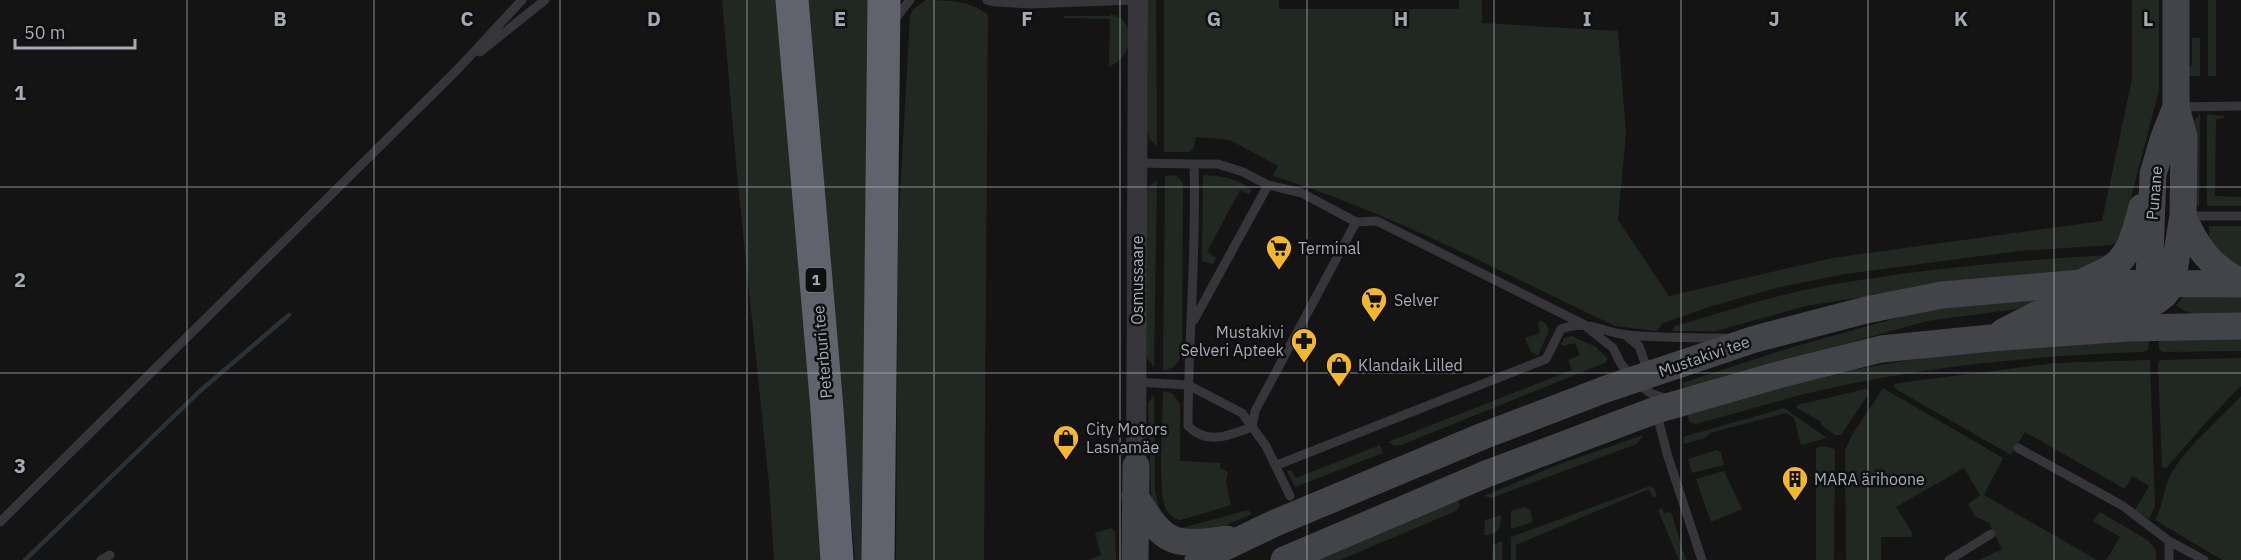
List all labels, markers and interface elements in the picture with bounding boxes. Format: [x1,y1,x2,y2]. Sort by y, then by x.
text: B [273,5,287,32]
text: C [460,5,474,32]
text: D [647,5,661,32]
text: E [834,5,846,32]
text: F [1021,5,1033,32]
text: G [1207,5,1221,32]
text: H [1394,5,1408,32]
text: I [1583,5,1591,32]
text: J [1768,5,1780,32]
text: K [1954,5,1968,32]
text: L [2143,5,2153,32]
scale bar [15,12,135,50]
text: 50 m [24,21,66,44]
text: 1 [14,79,26,106]
street label: Punane [2142,165,2166,221]
supermarket icon: Terminal [1264,233,1294,271]
street label: Osmussaare [1127,235,1147,325]
place label: Terminal [1298,238,1361,258]
text: 2 [14,266,26,293]
road number: 1 [806,268,826,292]
supermarket icon: Selver [1359,285,1389,323]
place label: Selver [1394,290,1439,310]
street label: Peterburi tee [808,304,836,399]
place label: Mustakivi Selveri Apteek [1181,322,1285,360]
pharmacy icon: Mustakivi Selveri Apteek [1289,326,1319,364]
street label: Mustakivi tee [1656,331,1752,381]
shop icon: Klandaik Lilled [1324,350,1354,388]
place label: Klandaik Lilled [1358,355,1463,375]
place label: City Motors Lasnamäe [1086,419,1167,457]
shop icon: City Motors Lasnamäe [1051,423,1081,461]
text: 3 [14,452,26,479]
building icon: MARA ärihoone [1780,464,1810,502]
place label: MARA ärihoone [1814,469,1925,489]

